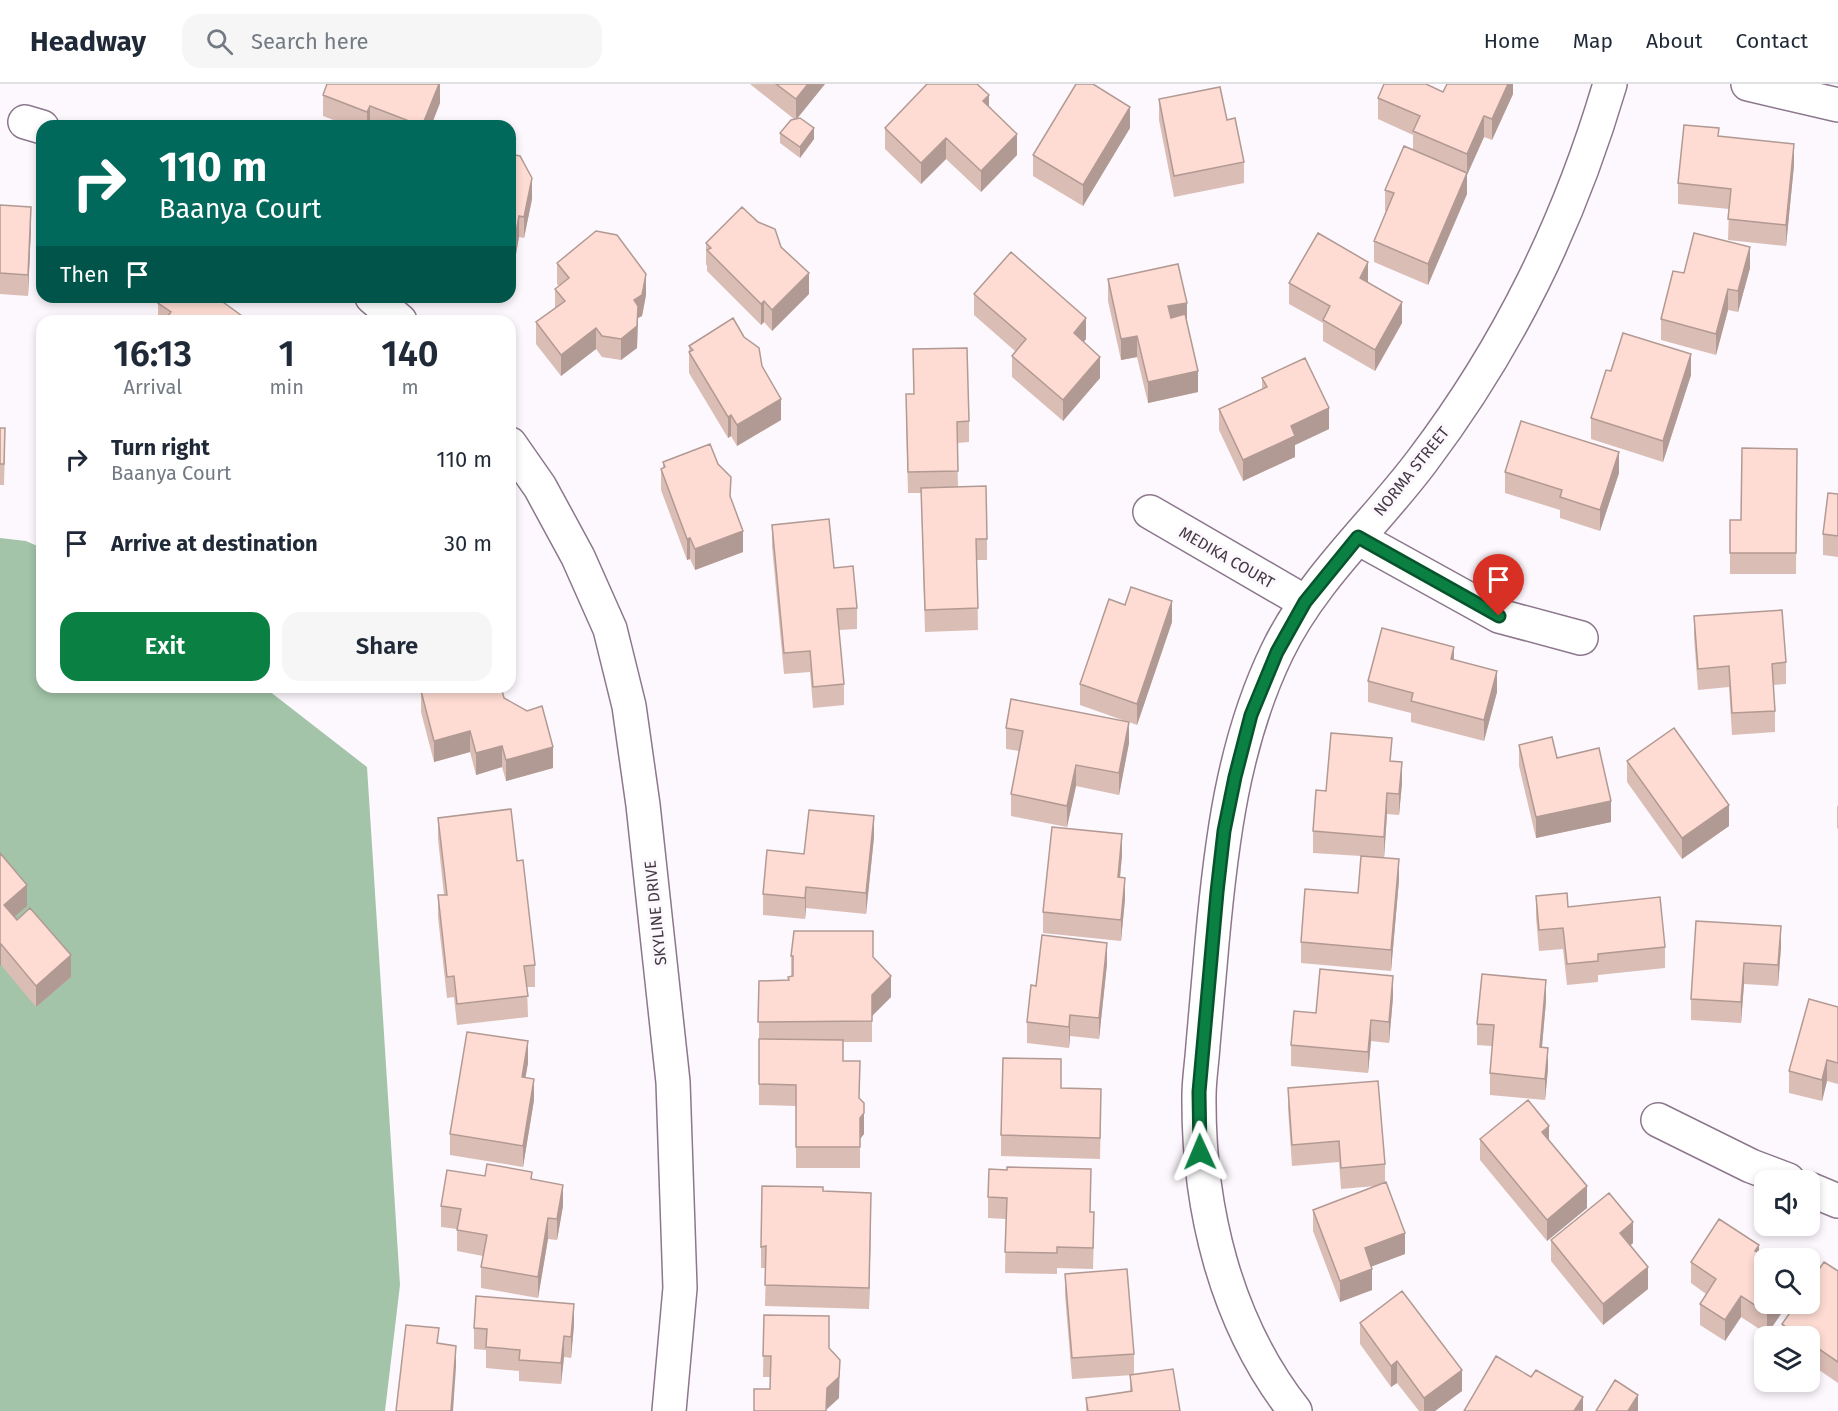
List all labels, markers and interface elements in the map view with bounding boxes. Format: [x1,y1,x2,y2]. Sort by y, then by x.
search box [182,14,602,68]
text: Headway [30,25,146,58]
icon: search [203,25,236,58]
text: Search here [251,28,369,55]
text: Home [1484,28,1540,54]
text: Map [1573,28,1613,54]
text: About [1646,28,1703,54]
text: Contact [1736,28,1808,54]
text: 110 m [159,142,267,192]
icon: right [60,144,138,222]
text: Baanya Court [159,193,321,225]
icon: arrive [121,258,154,291]
text: Then [60,261,109,288]
text: 16:13 [113,332,192,376]
text: 1 [279,332,295,376]
text: 140 [381,332,439,376]
text: Arrival [123,375,182,399]
text: min [269,375,304,399]
text: m [401,375,419,399]
street label: NORMA STREET [1370,422,1454,520]
text: Turn right [111,434,210,461]
icon: right [60,443,93,476]
text: 110 m [436,446,492,473]
text: Baanya Court [111,461,231,485]
street label: MEDIKA COURT [1176,523,1278,593]
icon: arrive [60,527,93,560]
text: Arrive at destination [111,530,318,557]
text: 30 m [444,530,492,557]
pin [1473,554,1524,616]
icon: arrive [1482,563,1515,596]
button: Exit [60,612,270,681]
button: Share [282,612,492,681]
street label: SKYLINE DRIVE [641,859,670,966]
position arrow [1168,1120,1232,1184]
map controls [1754,1170,1820,1392]
button: sound [1754,1170,1820,1236]
button: search [1754,1248,1820,1314]
button: layers [1754,1326,1820,1392]

